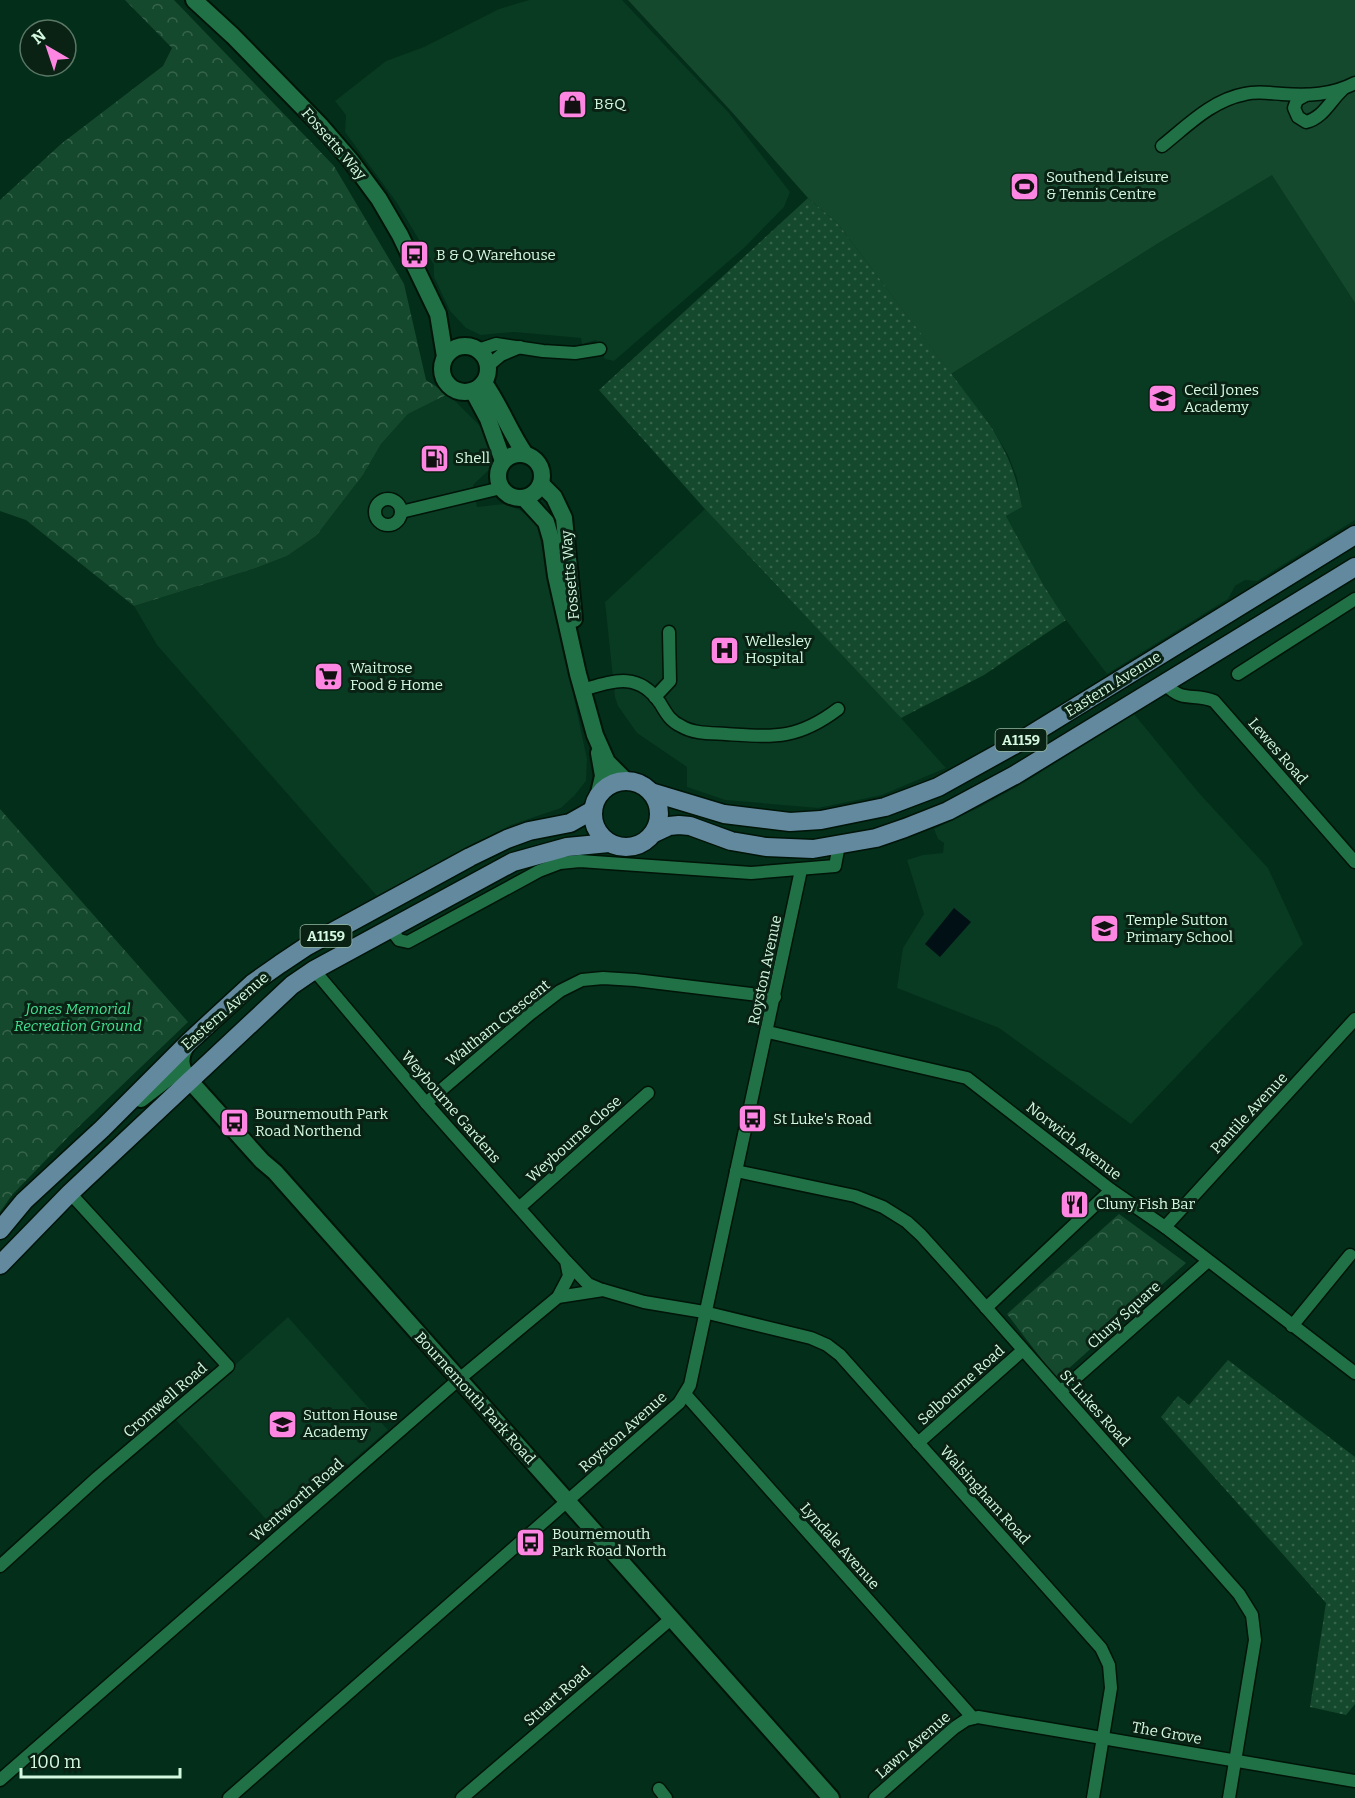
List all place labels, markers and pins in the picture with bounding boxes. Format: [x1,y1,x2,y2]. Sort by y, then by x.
shop icon: B&Q [557,88,589,120]
place label: B&Q [594,95,627,113]
place label: Southend Leisure & Tennis Centre [1046,168,1169,203]
sports icon: Southend Leisure & Tennis Centre [1009,170,1041,202]
bus stop icon: B & Q Warehouse [399,239,431,271]
place label: B & Q Warehouse [436,246,556,264]
place label: Cecil Jones Academy [1184,381,1259,416]
school or university icon: Cecil Jones Academy [1147,383,1179,415]
fuel station icon: Shell [418,442,450,474]
place label: Shell [455,449,490,467]
place label: Wellesley Hospital [745,632,812,667]
hospital icon: Wellesley Hospital [708,634,740,666]
place label: Waitrose Food & Home [350,659,443,694]
supermarket icon: Waitrose Food & Home [313,661,345,693]
place label: Temple Sutton Primary School [1126,911,1233,946]
school or university icon: Temple Sutton Primary School [1089,913,1121,945]
bus stop icon: St Luke's Road [736,1103,768,1135]
place label: Bournemouth Park Road Northend [255,1105,389,1140]
bus stop icon: Bournemouth Park Road Northend [218,1107,250,1139]
place label: St Luke's Road [773,1110,872,1128]
restaurant icon: Cluny Fish Bar [1059,1188,1091,1220]
place label: Cluny Fish Bar [1096,1195,1196,1213]
place label: Sutton House Academy [303,1406,398,1441]
school or university icon: Sutton House Academy [266,1408,298,1440]
place label: Bournemouth Park Road North [552,1525,667,1560]
bus stop icon: Bournemouth Park Road North [515,1527,547,1559]

